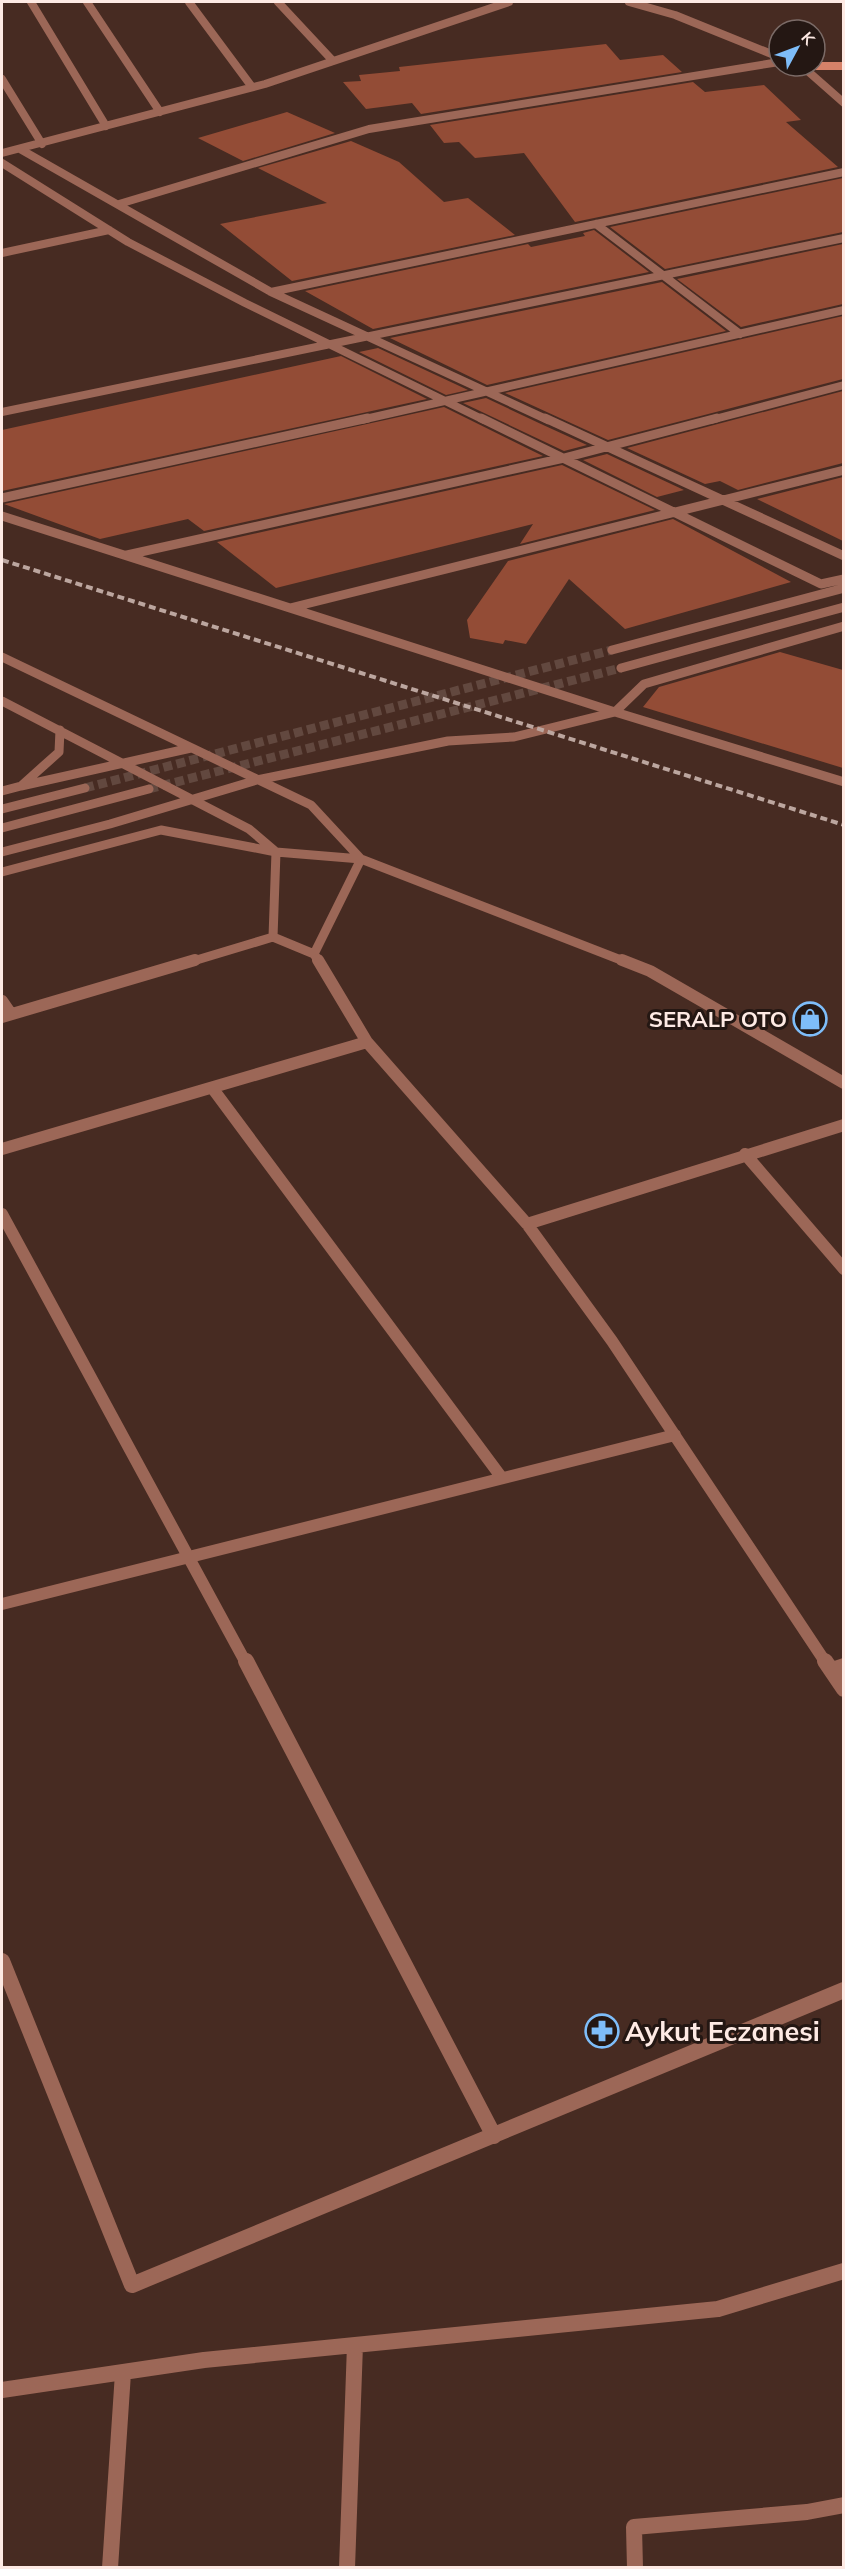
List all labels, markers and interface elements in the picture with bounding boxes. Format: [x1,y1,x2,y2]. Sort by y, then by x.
north arrow [767,18,827,78]
text: K [797,28,820,50]
shop icon: SERALP OTO [792,1001,828,1037]
place label: SERALP OTO [649,1005,787,1033]
pharmacy icon: Aykut Eczanesi [584,2013,620,2049]
place label: Aykut Eczanesi [625,2014,820,2048]

